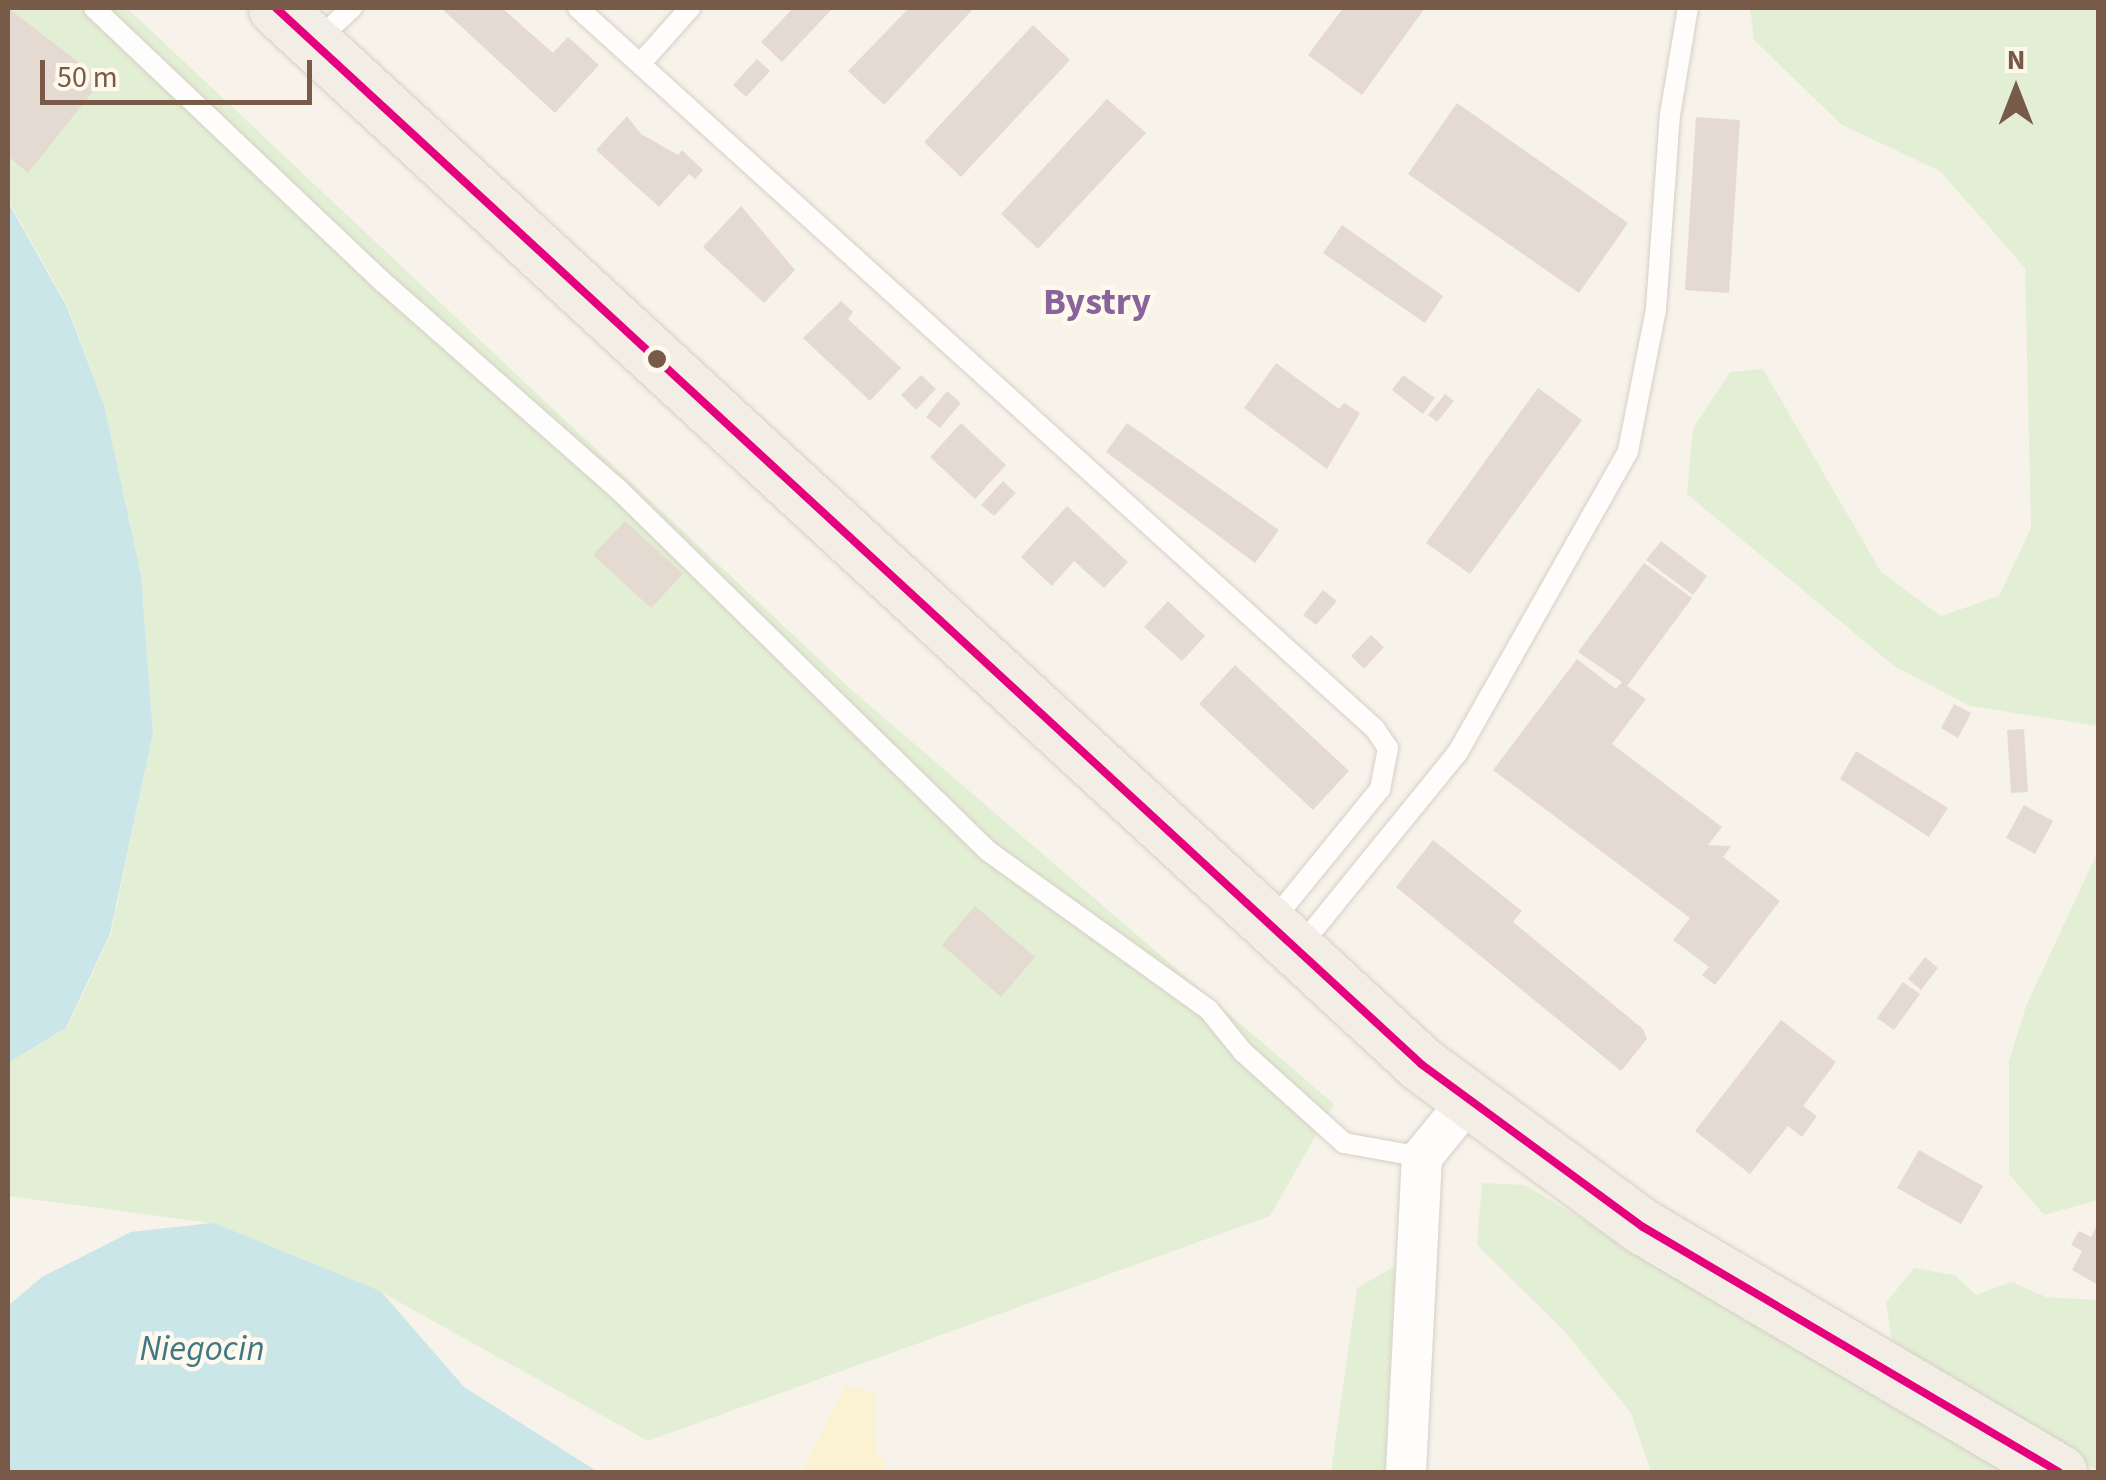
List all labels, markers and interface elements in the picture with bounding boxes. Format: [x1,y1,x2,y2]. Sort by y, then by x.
scale bar [45,40,318,102]
north arrow [1966,40,2066,140]
text: N [2007,40,2025,80]
text: 50 m [57,56,118,99]
district label: Bystry [1043,280,1151,326]
unlabelled marker [647,349,667,369]
water label: Niegocin [139,1328,265,1370]

